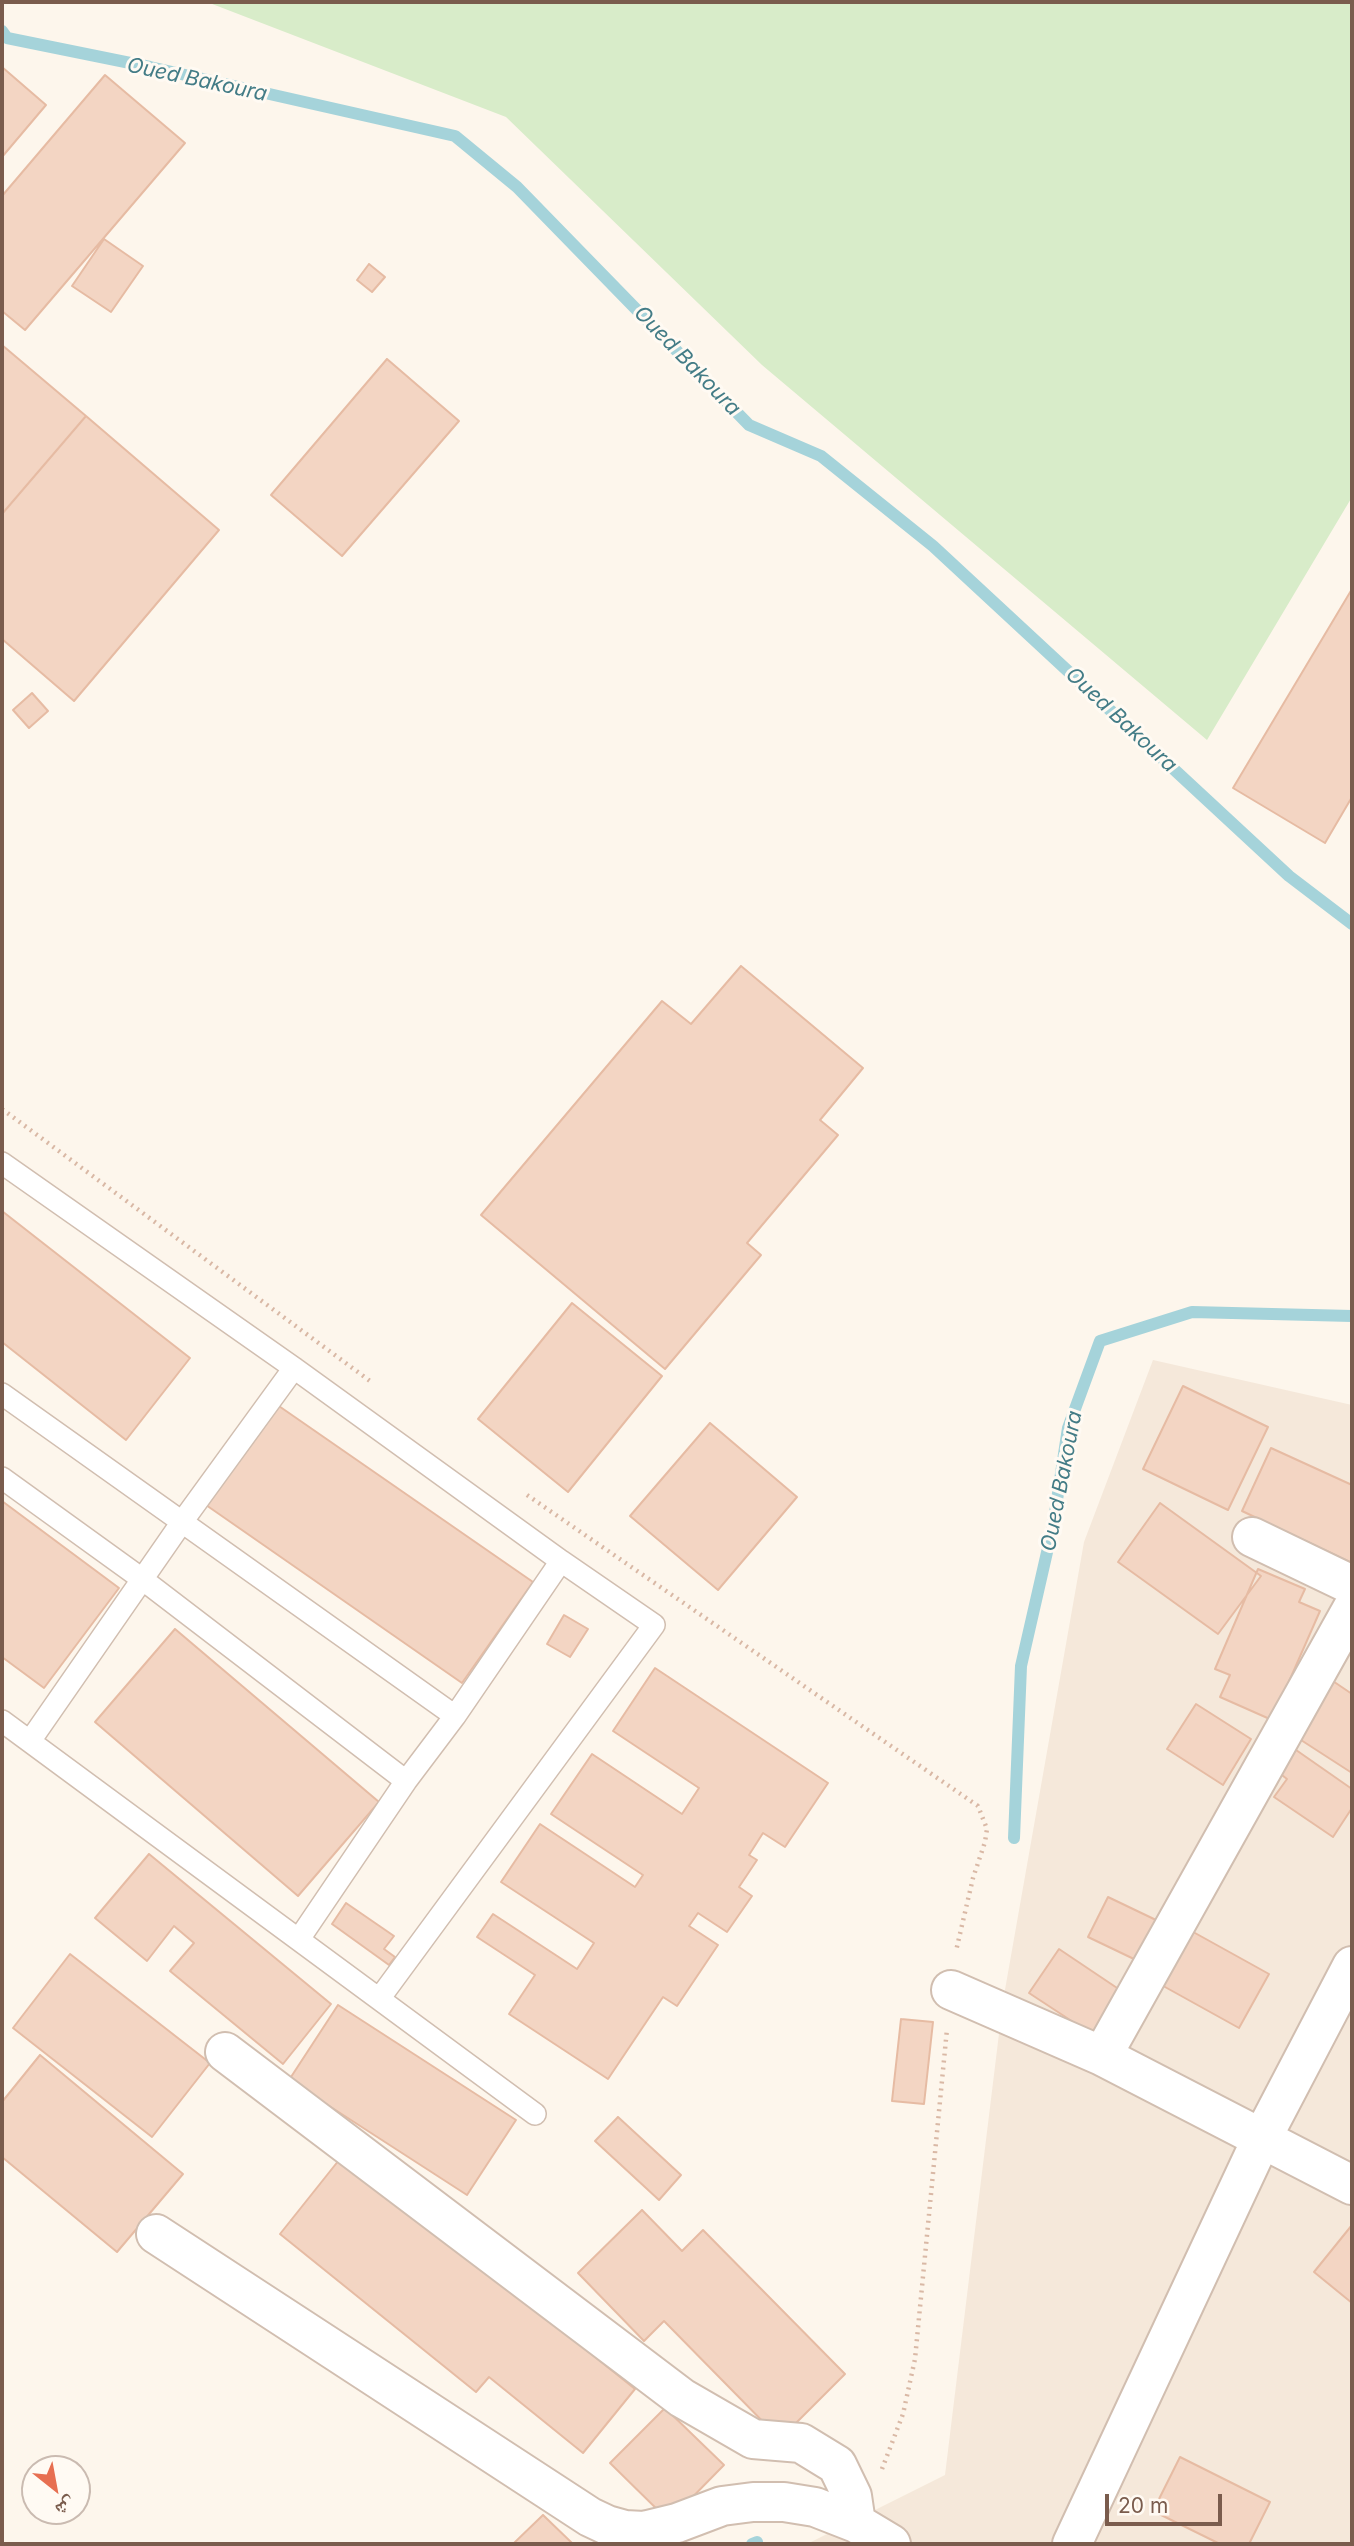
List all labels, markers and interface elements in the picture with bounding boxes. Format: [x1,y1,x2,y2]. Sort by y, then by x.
water label: Oued Bakoura [125,53,269,107]
water label: Oued Bakoura [628,301,746,421]
water label: Oued Bakoura [1060,662,1182,778]
water label: Oued Bakoura [1036,1409,1088,1553]
north arrow [21,2455,91,2525]
scale bar [1109,2480,1226,2524]
text: ش [51,2492,81,2522]
text: 20 m [1118,2493,1168,2518]

